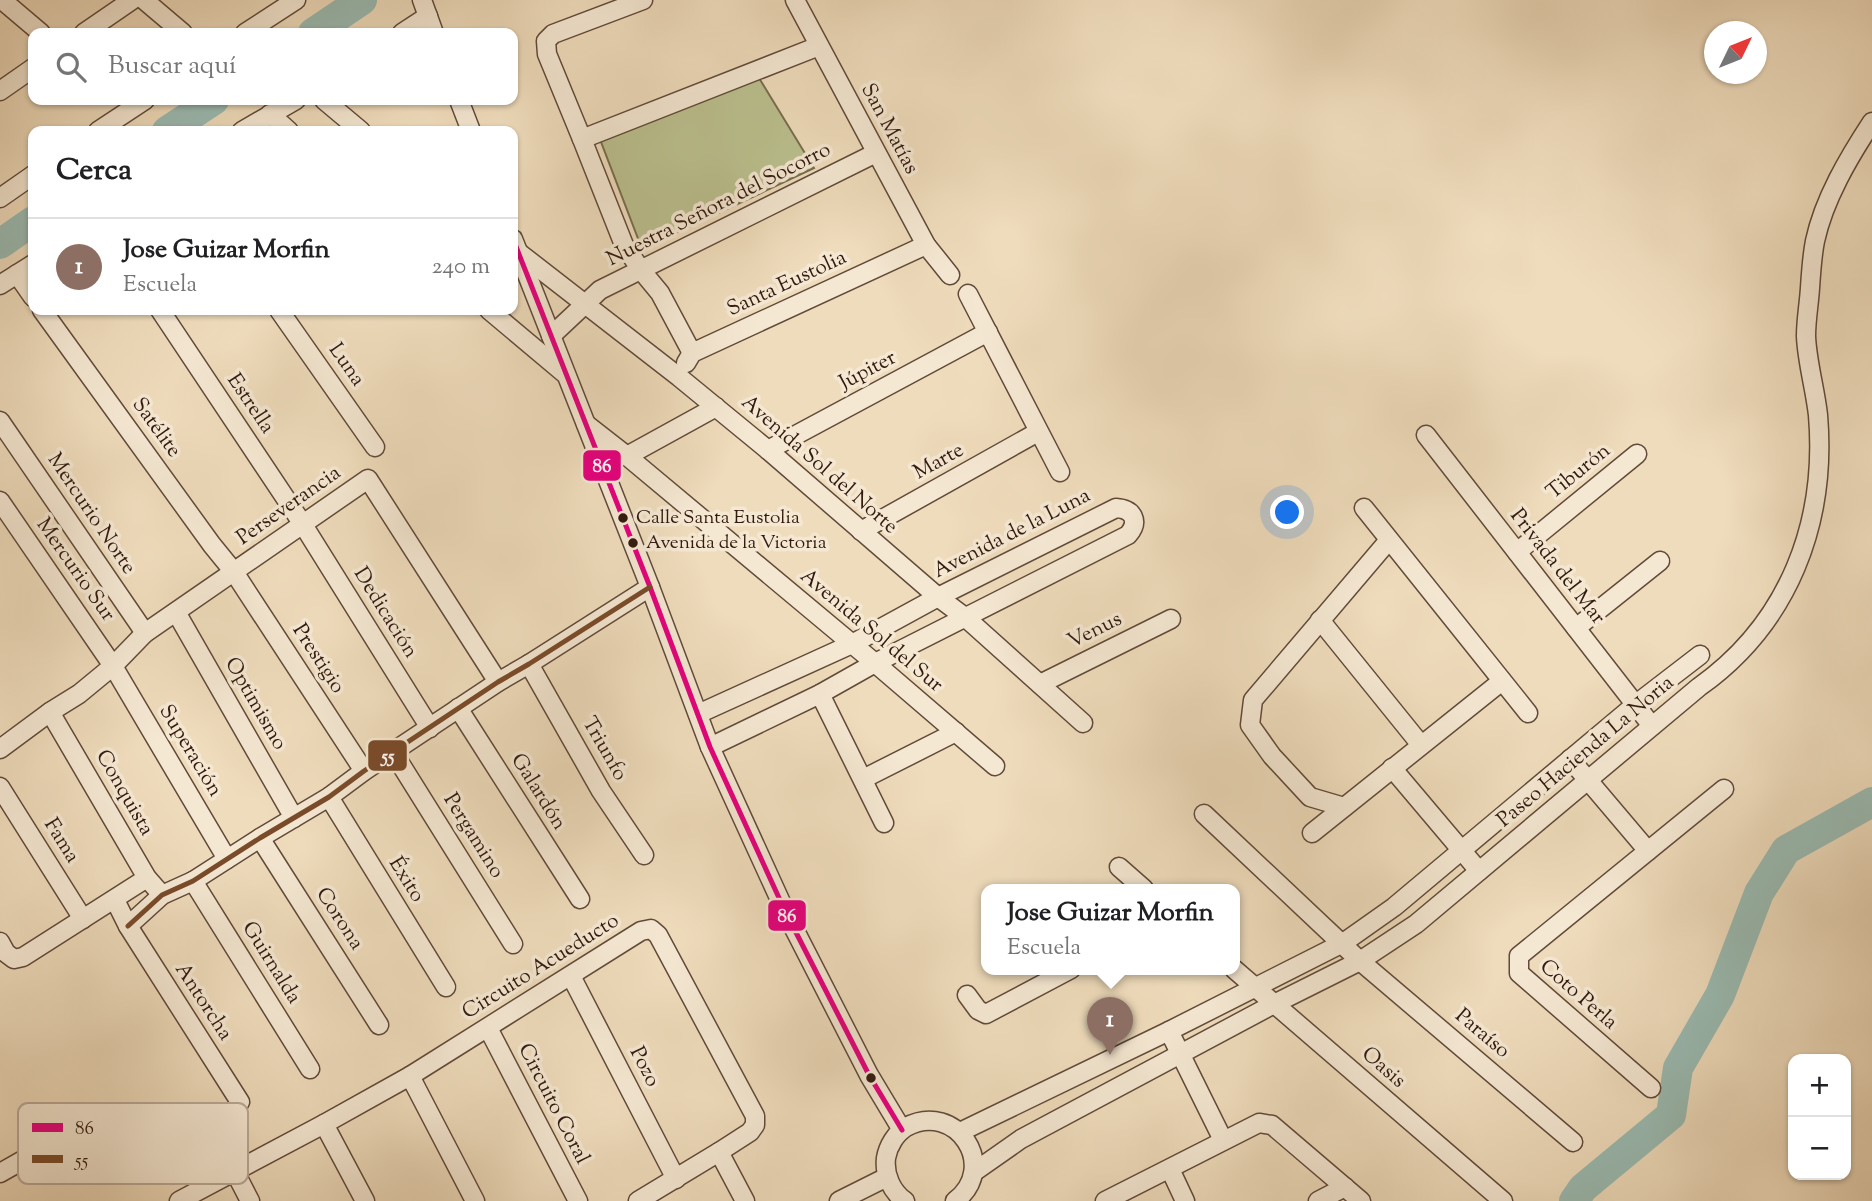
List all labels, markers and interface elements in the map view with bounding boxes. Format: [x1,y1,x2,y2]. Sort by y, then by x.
north arrow [1704,21,1767,84]
search box [28,28,518,105]
icon: search [52,48,90,86]
text: Buscar aquí [108,48,237,85]
street label: San Matías [853,78,925,180]
street label: Nuestra Señora del Socorro [602,135,836,275]
text: Cerca [56,150,132,193]
text: Jose Guizar Morfin [123,232,330,269]
street label: Santa Eustolia [722,243,852,325]
text: 1 [75,251,83,284]
text: 240 m [432,251,490,284]
text: Escuela [123,269,197,302]
street label: Luna [320,337,372,393]
street label: Júpiter [833,343,902,399]
street label: Estrella [219,368,281,440]
street label: Avenida Sol del Norte [734,388,904,542]
street label: Satélite [124,392,188,464]
street label: Marte [908,436,970,488]
street label: Tiburón [1540,437,1618,507]
street label: Mercurio Norte [39,447,143,581]
line badge: 86 [582,449,622,482]
text: 86 [593,454,611,481]
street label: Perseverancia [231,459,348,553]
street label: Avenida de la Luna [928,481,1096,587]
your location [1270,495,1304,529]
street label: Privada del Mar [1502,503,1612,631]
place label: Calle Santa Eustolia [636,505,800,532]
marker: Calle Santa Eustolia [616,511,630,525]
street label: Mercurio Sur [28,512,122,628]
place label: Avenida de la Victoria [646,530,827,557]
marker: Avenida de la Victoria [626,536,640,550]
street label: Dedicación [345,562,425,664]
street label: Avenida Sol del Sur [793,562,949,700]
street label: Venus [1063,605,1127,657]
street label: Prestigio [284,618,352,700]
street label: Optimismo [216,652,294,756]
street label: Paseo Hacienda La Noria [1491,669,1681,835]
street label: Superación [151,699,229,803]
street label: Triunfo [574,711,634,787]
line badge: 55 [367,739,408,772]
street label: Conquista [87,744,161,842]
text: 55 [379,744,395,771]
street label: Galardón [503,748,573,836]
street label: Pergamino [435,788,511,884]
street label: Fama [36,813,87,870]
street label: Éxito [380,851,432,909]
street label: Corona [308,882,371,956]
popup [981,884,1240,975]
text: Jose Guizar Morfin [1007,895,1214,932]
line badge: 86 [767,899,807,932]
text: 86 [778,904,796,931]
street label: Circuito Acueducto [457,907,625,1027]
street label: Guirnalda [234,916,308,1010]
text: Escuela [1007,932,1081,965]
street label: Coto Perla [1532,953,1624,1038]
street label: Antorcha [167,957,239,1047]
pin: 1 [1087,997,1133,1055]
street label: Paraíso [1448,1002,1516,1066]
street label: Circuito Coral [510,1038,596,1170]
street label: Oasis [1354,1040,1412,1096]
street label: Pozo [621,1042,667,1092]
map controls [1788,1054,1851,1180]
button: + [1788,1054,1851,1117]
unlabelled marker [864,1071,878,1085]
legend [18,1103,248,1184]
text: 86 [75,1116,94,1143]
button: − [1788,1117,1851,1180]
text: 55 [74,1148,89,1175]

